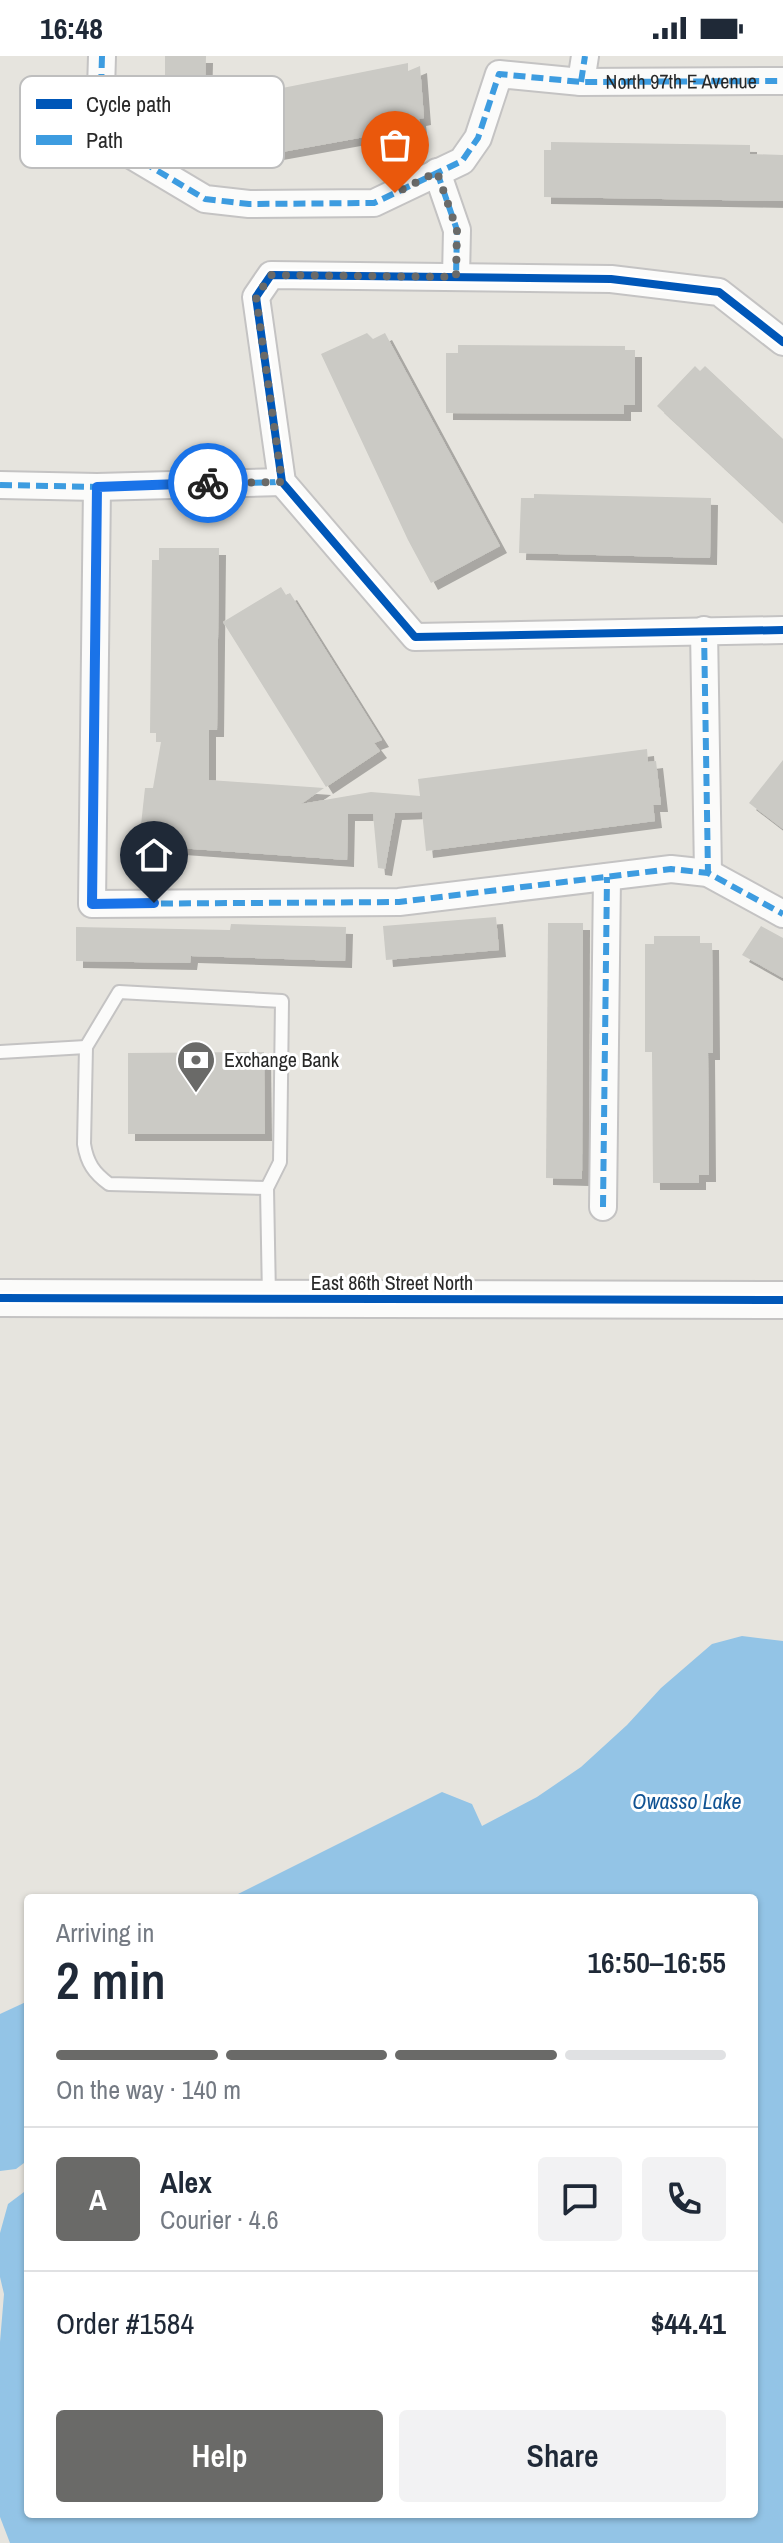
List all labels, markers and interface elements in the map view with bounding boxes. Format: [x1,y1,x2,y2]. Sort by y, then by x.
text: 16:48 [40,8,103,48]
street label: North 97th E Avenue [606,67,757,95]
legend [20,76,284,168]
text: Cycle path [86,89,171,119]
pin [361,111,429,193]
icon: bag [373,123,417,167]
text: Path [86,125,123,155]
courier [168,443,248,523]
icon: bike [186,461,230,505]
pin [120,821,188,903]
icon: home [132,833,176,877]
bank icon: Exchange Bank [175,1039,217,1094]
place label: Exchange Bank [224,1046,340,1073]
street label: East 86th Street North [311,1269,473,1296]
water label: Owasso Lake [632,1786,742,1816]
text: Arriving in [56,1915,154,1950]
text: 16:50–16:55 [587,1942,726,1982]
text: 2 min [56,1945,166,2015]
text: On the way · 140 m [56,2072,241,2107]
button: chat [538,2157,622,2241]
button: phone [642,2157,726,2241]
text: Alex [160,2162,212,2202]
text: A [89,2179,107,2219]
text: Courier · 4.6 [160,2202,279,2237]
text: Order #1584 [56,2303,194,2343]
text: $44.41 [651,2303,726,2343]
button: Help [56,2410,383,2502]
button: Share [399,2410,726,2502]

